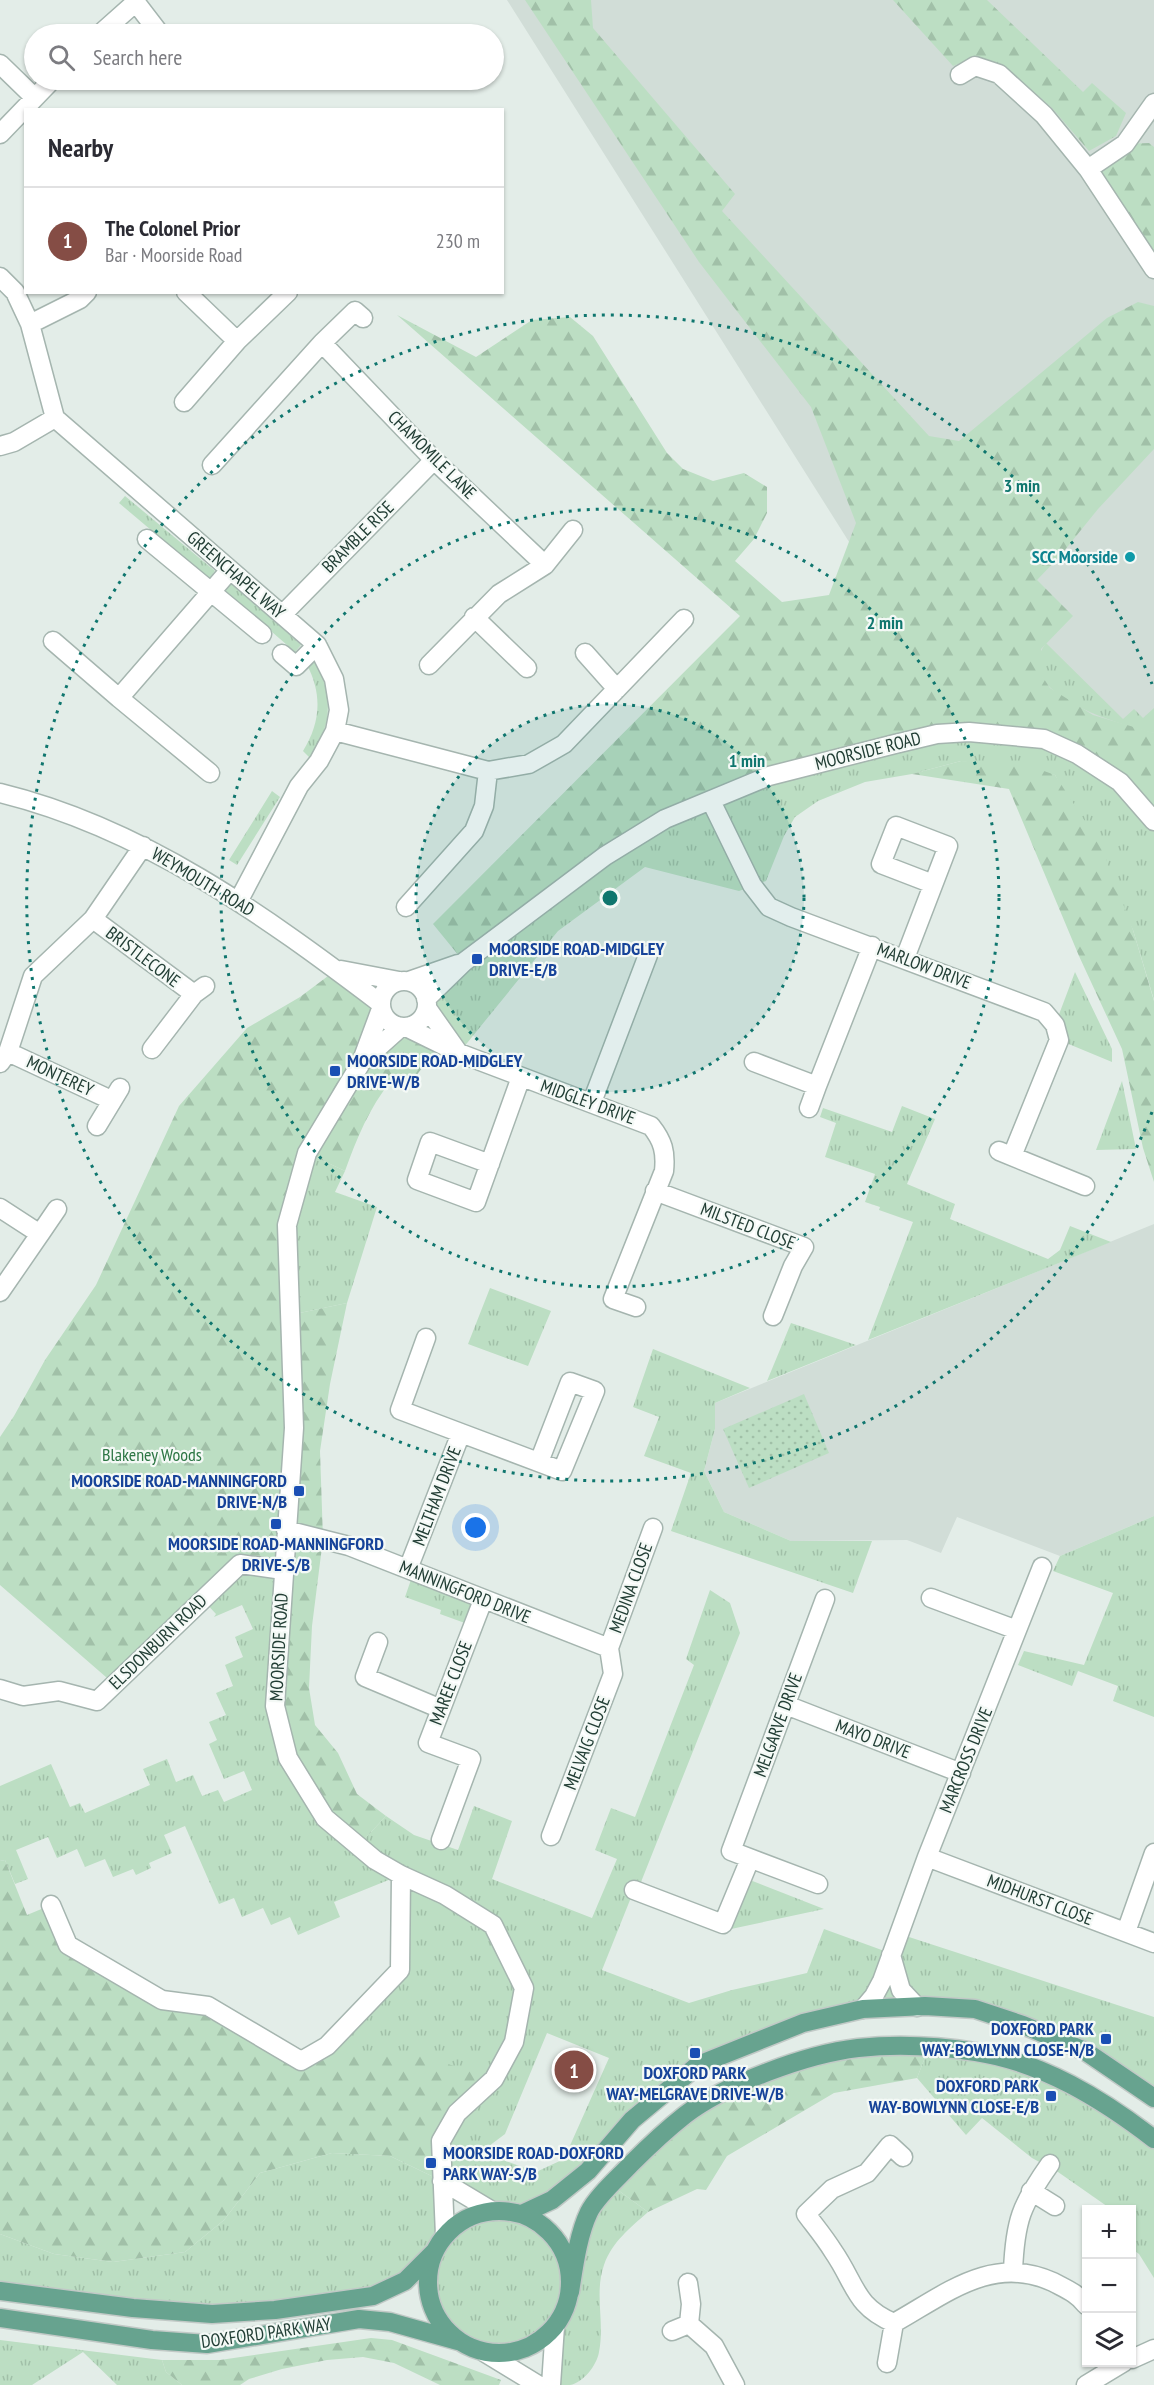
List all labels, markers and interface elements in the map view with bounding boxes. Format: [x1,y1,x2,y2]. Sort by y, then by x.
search box [24,24,504,90]
icon: search [45,41,78,74]
text: Search here [93,43,182,71]
text: Nearby [48,131,113,164]
text: The Colonel Prior [105,214,240,242]
text: 1 [63,228,72,254]
text: 230 m [436,228,480,254]
text: Bar · Moorside Road [105,242,243,268]
street label: CHAMOMILE LANE [383,406,481,504]
text: 3 min [1004,474,1040,497]
street label: BRAMBLE RISE [317,496,398,577]
street label: GREENCHAPEL WAY [183,526,291,624]
place label: SCC Moorside [1032,545,1118,568]
marker: SCC Moorside [1123,550,1137,564]
text: 2 min [867,611,903,634]
street label: MOORSIDE ROAD [813,726,923,775]
text: 1 min [729,749,765,772]
street label: WEYMOUTH ROAD [148,842,259,921]
centre of rings [600,888,620,908]
street label: BRISTLECONE [101,921,185,992]
place label: MOORSIDE ROAD-MIDGLEY DRIVE-E/B [489,937,665,981]
street label: MARLOW DRIVE [874,937,974,994]
marker: MOORSIDE ROAD-MIDGLEY DRIVE-E/B [470,952,484,966]
place label: MOORSIDE ROAD-MIDGLEY DRIVE-W/B [347,1049,523,1093]
street label: MONTEREY [23,1050,98,1101]
marker: MOORSIDE ROAD-MIDGLEY DRIVE-W/B [328,1064,342,1078]
street label: MIDGLEY DRIVE [538,1074,639,1129]
street label: MILSTED CLOSE [697,1197,799,1254]
park label: Blakeney Woods [102,1443,202,1466]
street label: MELTHAM DRIVE [407,1443,466,1549]
place label: MOORSIDE ROAD-MANNINGFORD DRIVE-N/B [71,1469,287,1513]
marker: MOORSIDE ROAD-MANNINGFORD DRIVE-N/B [292,1484,306,1498]
your location [461,1513,490,1542]
marker: MOORSIDE ROAD-MANNINGFORD DRIVE-S/B [269,1517,283,1531]
place label: MOORSIDE ROAD-MANNINGFORD DRIVE-S/B [168,1532,384,1576]
street label: MEDINA CLOSE [604,1540,657,1636]
street label: MANNINGFORD DRIVE [396,1555,534,1628]
street label: ELSDONBURN ROAD [104,1589,212,1694]
street label: MOORSIDE ROAD [264,1592,293,1702]
street label: MAREE CLOSE [424,1638,477,1728]
street label: MELGARVE DRIVE [748,1670,807,1780]
street label: MELVAIG CLOSE [558,1693,615,1793]
street label: MARCROSS DRIVE [934,1704,997,1816]
street label: MAYO DRIVE [832,1714,914,1763]
street label: MIDHURST CLOSE [984,1869,1096,1930]
place label: DOXFORD PARK WAY-BOWLYNN CLOSE-N/B [921,2017,1095,2061]
marker: DOXFORD PARK WAY-BOWLYNN CLOSE-N/B [1099,2032,1113,2046]
marker: DOXFORD PARK WAY-MELGRAVE DRIVE-W/B [688,2046,702,2060]
pin: 1 [554,2048,594,2092]
place label: DOXFORD PARK WAY-MELGRAVE DRIVE-W/B [605,2061,784,2105]
place label: DOXFORD PARK WAY-BOWLYNN CLOSE-E/B [868,2074,1040,2118]
marker: DOXFORD PARK WAY-BOWLYNN CLOSE-E/B [1044,2089,1058,2103]
place label: MOORSIDE ROAD-DOXFORD PARK WAY-S/B [443,2141,624,2185]
marker: MOORSIDE ROAD-DOXFORD PARK WAY-S/B [424,2156,438,2170]
map controls [1082,2205,1136,2367]
button: + [1082,2205,1136,2259]
button: − [1082,2259,1136,2313]
street label: DOXFORD PARK WAY [200,2312,333,2353]
button: layers [1082,2313,1136,2367]

